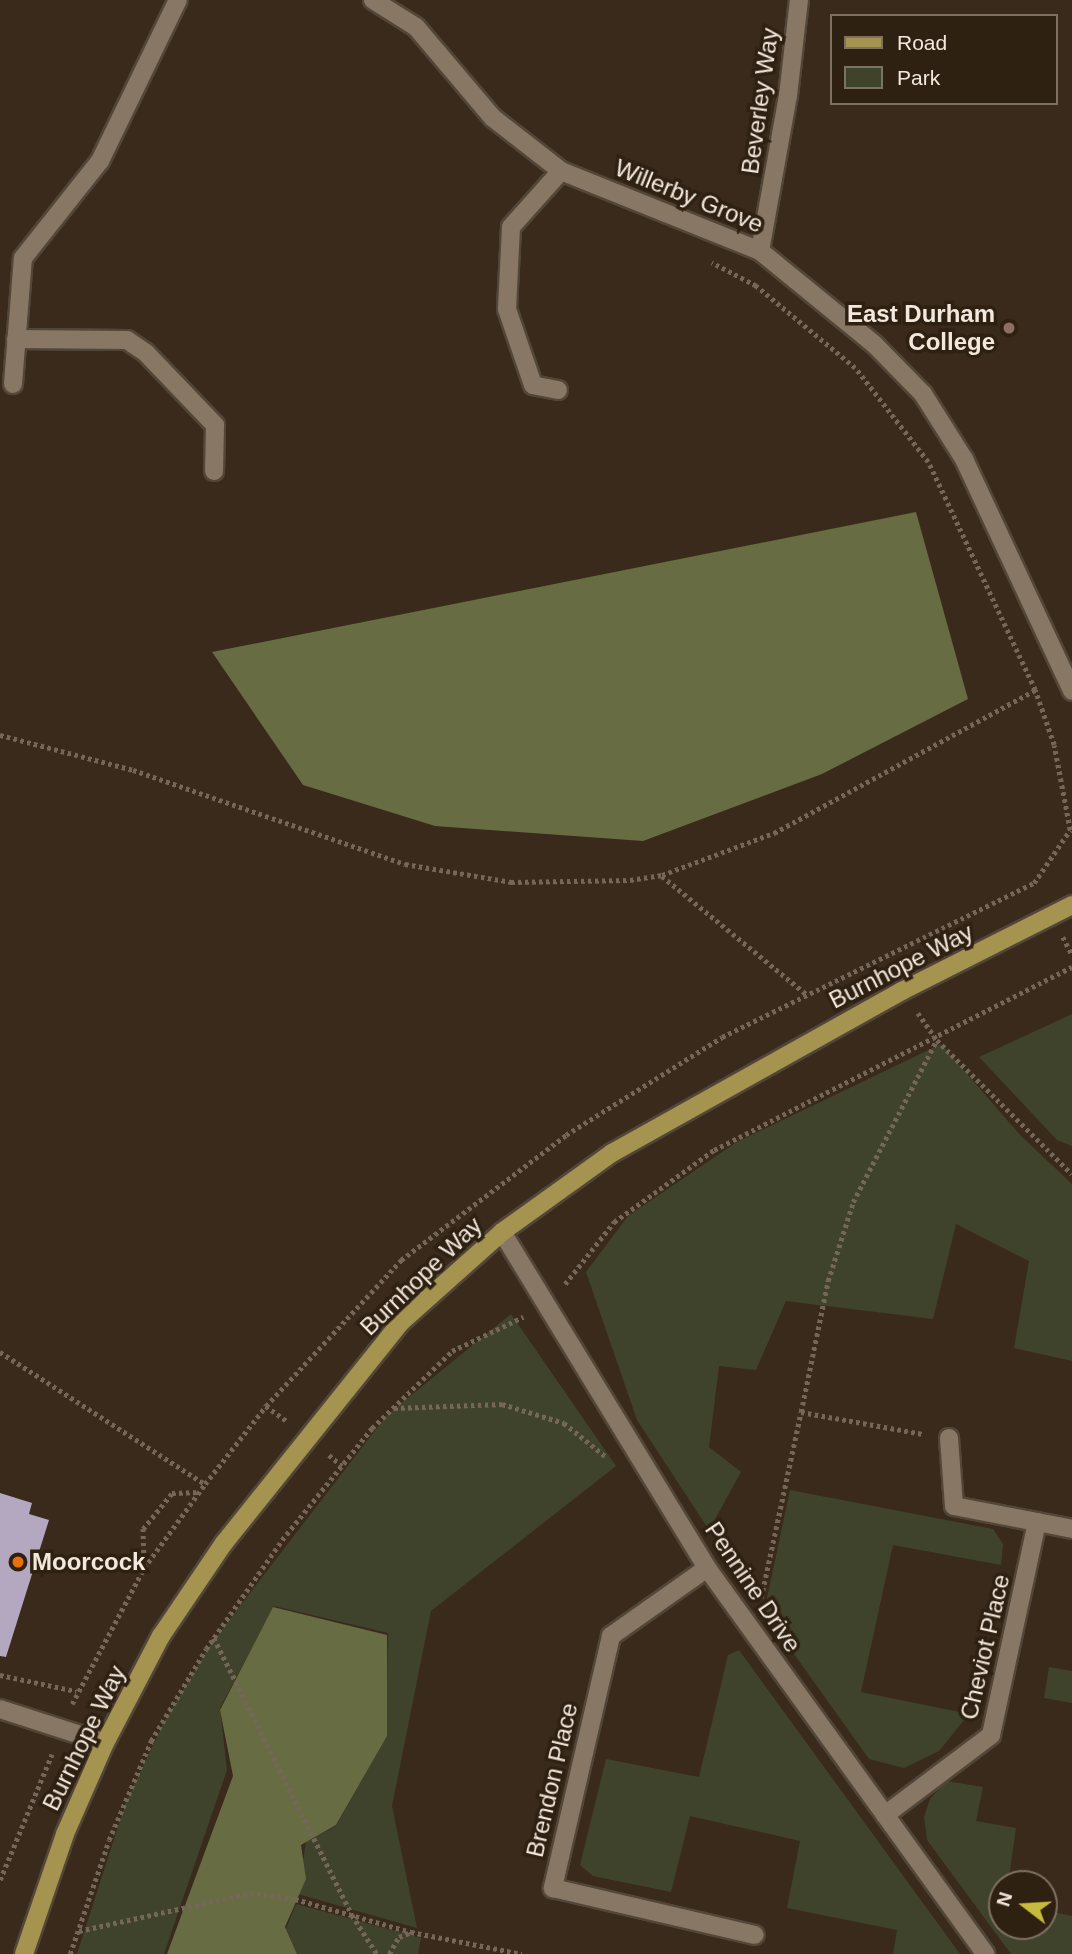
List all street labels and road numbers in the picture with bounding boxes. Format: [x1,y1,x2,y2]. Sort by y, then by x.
street label: Beverley Way [736,26,784,176]
street label: Willerby Grove [611,153,767,239]
street label: Burnhope Way [824,917,978,1015]
street label: Burnhope Way [354,1211,488,1341]
street label: Pennine Drive [699,1516,807,1658]
street label: Cheviot Place [954,1572,1016,1722]
street label: Burnhope Way [36,1661,132,1815]
street label: Brendon Place [520,1700,584,1860]

